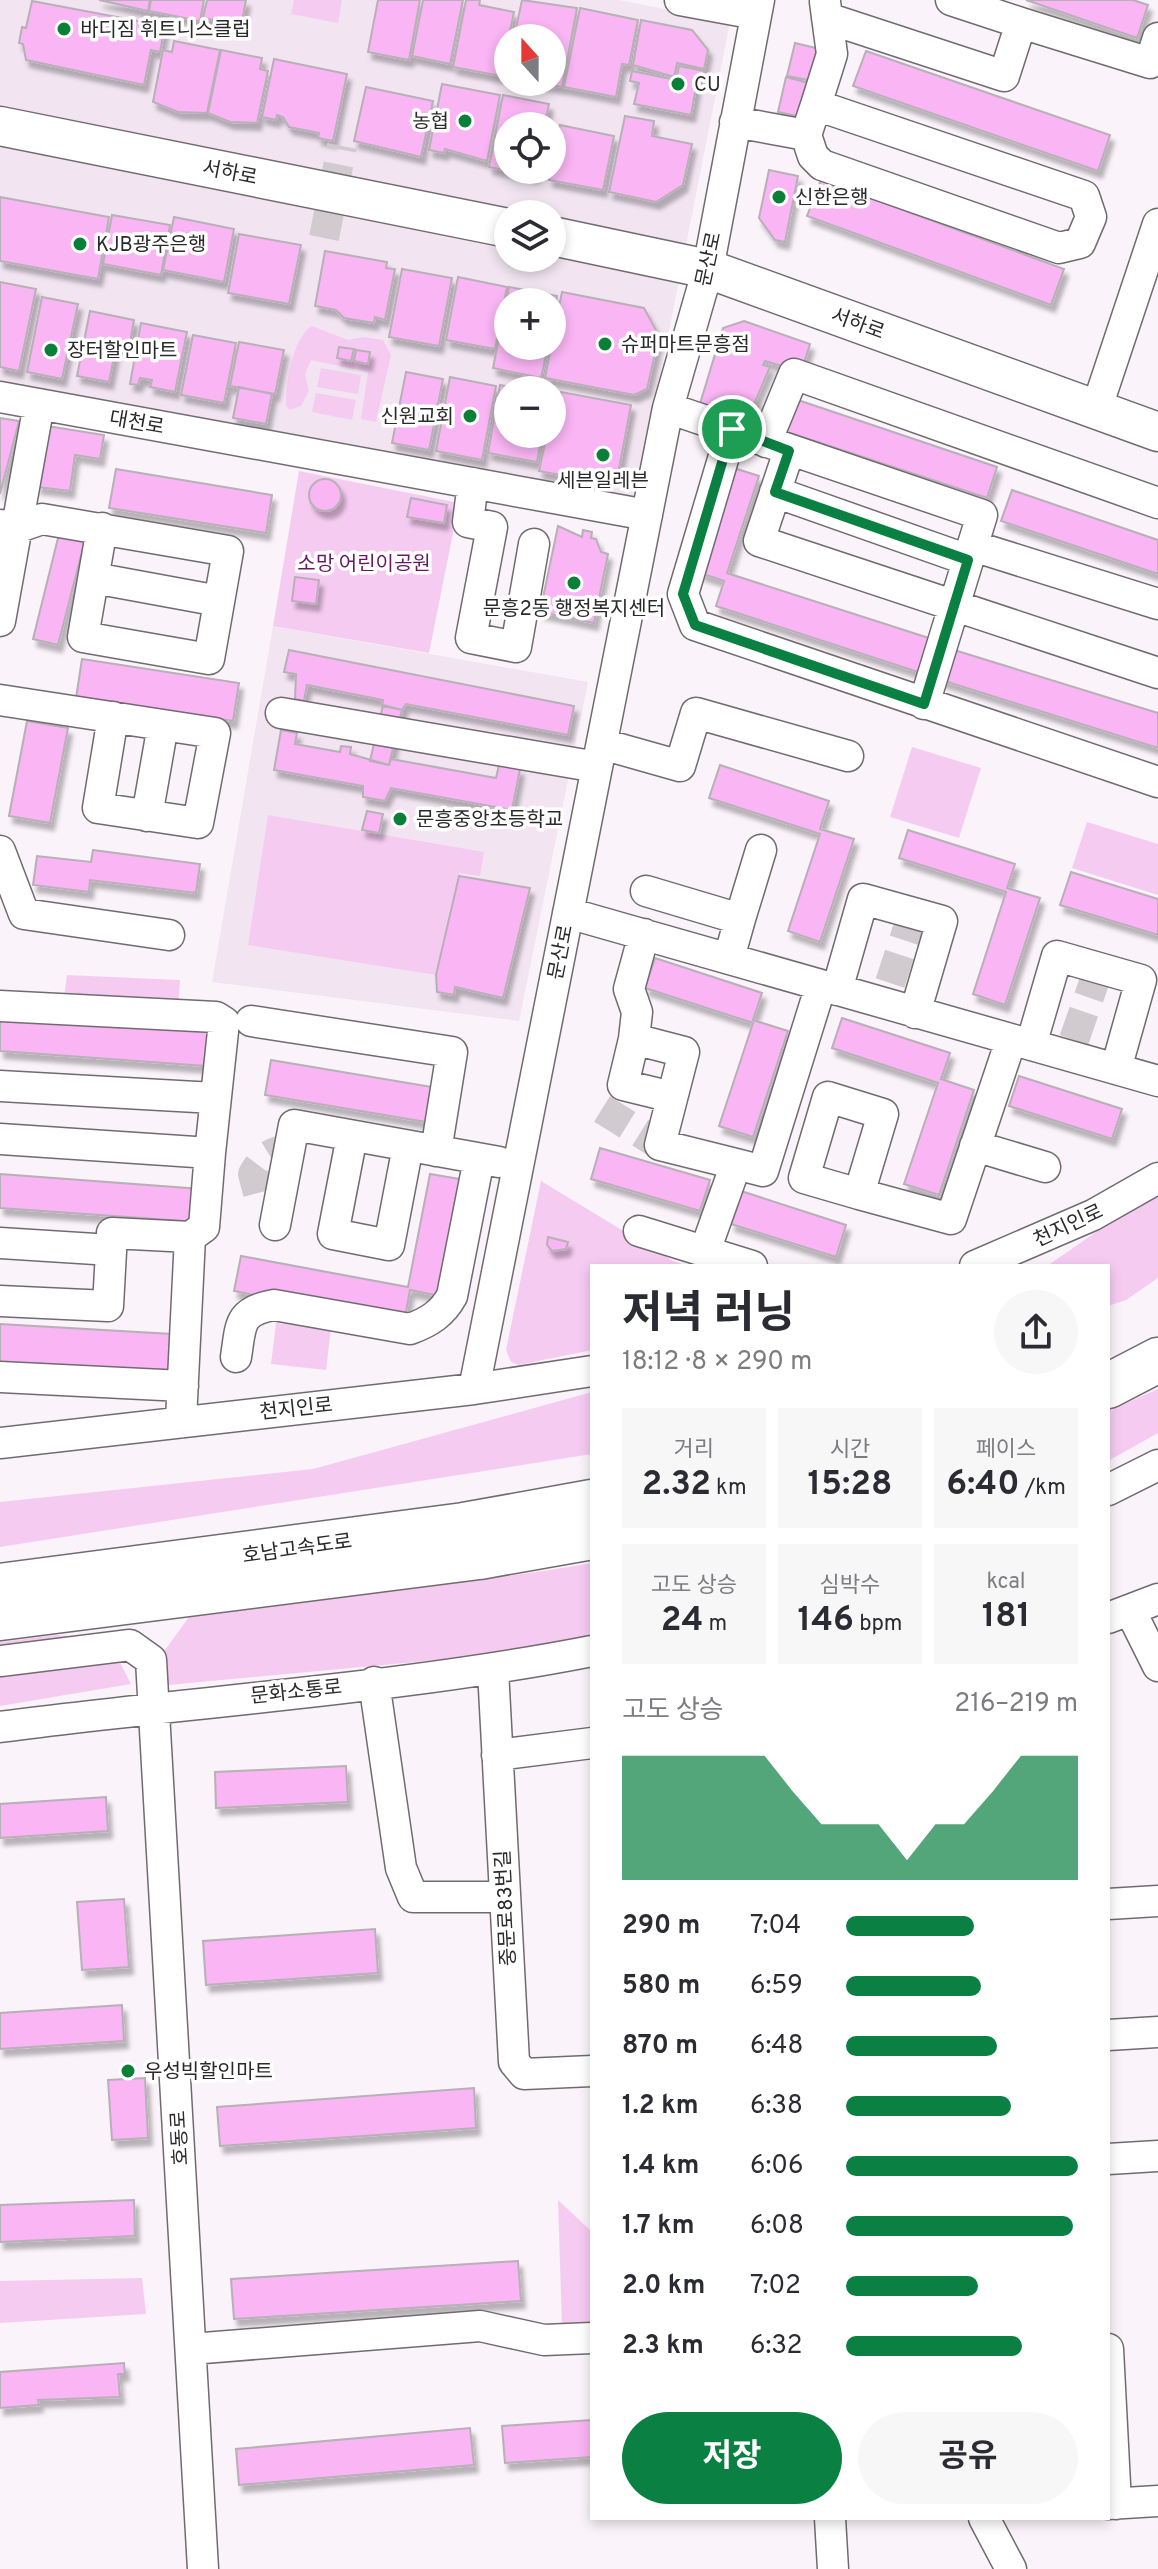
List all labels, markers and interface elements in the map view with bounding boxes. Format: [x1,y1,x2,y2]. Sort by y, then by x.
place label: 바디짐 휘트니스클럽 [80,18,250,44]
marker: 바디짐 휘트니스클럽 [55,20,73,38]
north arrow [494,24,566,96]
map controls [494,24,566,448]
place label: CU [694,73,721,99]
marker: CU [669,75,687,93]
place label: 농협 [412,110,449,136]
marker: 농협 [456,112,474,130]
button: locate [494,112,566,184]
street label: 서하로 [200,156,259,192]
place label: 신한은행 [795,186,869,212]
marker: 신한은행 [770,188,788,206]
button: layers [494,200,566,272]
street label: 문산로 [692,230,728,289]
place label: KJB광주은행 [96,233,206,259]
marker: KJB광주은행 [71,235,89,253]
button: + [494,288,566,360]
street label: 서하로 [827,303,888,347]
place label: 슈퍼마트문흥점 [621,333,750,359]
marker: 슈퍼마트문흥점 [596,335,614,353]
place label: 장터할인마트 [67,339,177,365]
marker: 장터할인마트 [42,341,60,359]
button: − [494,376,566,448]
pin [698,395,766,463]
place label: 신원교회 [380,405,454,431]
street label: 대천로 [107,406,166,442]
marker: 신원교회 [461,407,479,425]
icon: arrive [710,407,754,451]
marker: 세븐일레븐 [594,446,612,464]
place label: 세븐일레븐 [557,469,649,495]
park label: 소망 어린이공원 [297,552,431,578]
marker: 문흥2동 행정복지센터 [565,574,583,592]
place label: 문흥2동 행정복지센터 [483,597,665,623]
place label: 문흥중앙초등학교 [416,808,563,834]
marker: 문흥중앙초등학교 [391,810,409,828]
street label: 문산로 [544,923,580,982]
street label: 천지인로 [1030,1199,1108,1254]
text: 저녁 러닝 [622,1288,795,1344]
button: share [994,1290,1078,1374]
text: 18:12 · 8 × 290 m [622,1346,812,1379]
street label: 천지인로 [258,1393,334,1427]
text: 거리 [674,1437,714,1464]
text: 시간 [830,1437,870,1464]
text: 페이스 [976,1437,1036,1464]
text: 2.32 [641,1464,711,1507]
text: 15:28 [808,1464,892,1507]
text: 6:40 [946,1464,1020,1507]
text: km [711,1475,747,1502]
text: /km [1020,1475,1066,1502]
street label: 호남고속도로 [241,1529,354,1571]
text: kcal [986,1569,1026,1596]
text: 고도 상승 [651,1573,737,1600]
text: 심박수 [820,1573,880,1600]
text: 181 [982,1596,1030,1639]
text: 24 [661,1600,703,1643]
text: 146 [798,1600,854,1643]
text: m [703,1611,727,1638]
text: bpm [854,1611,902,1638]
street label: 문화소통로 [249,1675,343,1711]
text: 216–219 m [954,1688,1078,1721]
text: 고도 상승 [622,1695,724,1728]
street label: 중문로83번길 [491,1849,523,1967]
text: 290 m [622,1910,700,1943]
text: 7:04 [750,1910,801,1943]
text: 580 m [622,1970,700,2003]
text: 6:59 [750,1970,803,2003]
text: 870 m [622,2030,698,2063]
text: 6:48 [750,2030,803,2063]
place label: 우성빅할인마트 [144,2060,273,2086]
marker: 우성빅할인마트 [119,2062,137,2080]
text: 1.2 km [622,2090,699,2123]
text: 6:38 [750,2090,803,2123]
street label: 호동로 [167,2110,195,2166]
text: 1.4 km [622,2150,699,2183]
text: 6:06 [750,2150,804,2183]
text: 1.7 km [622,2210,695,2243]
text: 6:08 [750,2210,804,2243]
text: 2.0 km [622,2270,705,2303]
text: 7:02 [750,2270,801,2303]
text: 2.3 km [622,2330,704,2363]
text: 6:32 [750,2330,802,2363]
button: 저장 [622,2412,842,2504]
button: 공유 [858,2412,1078,2504]

